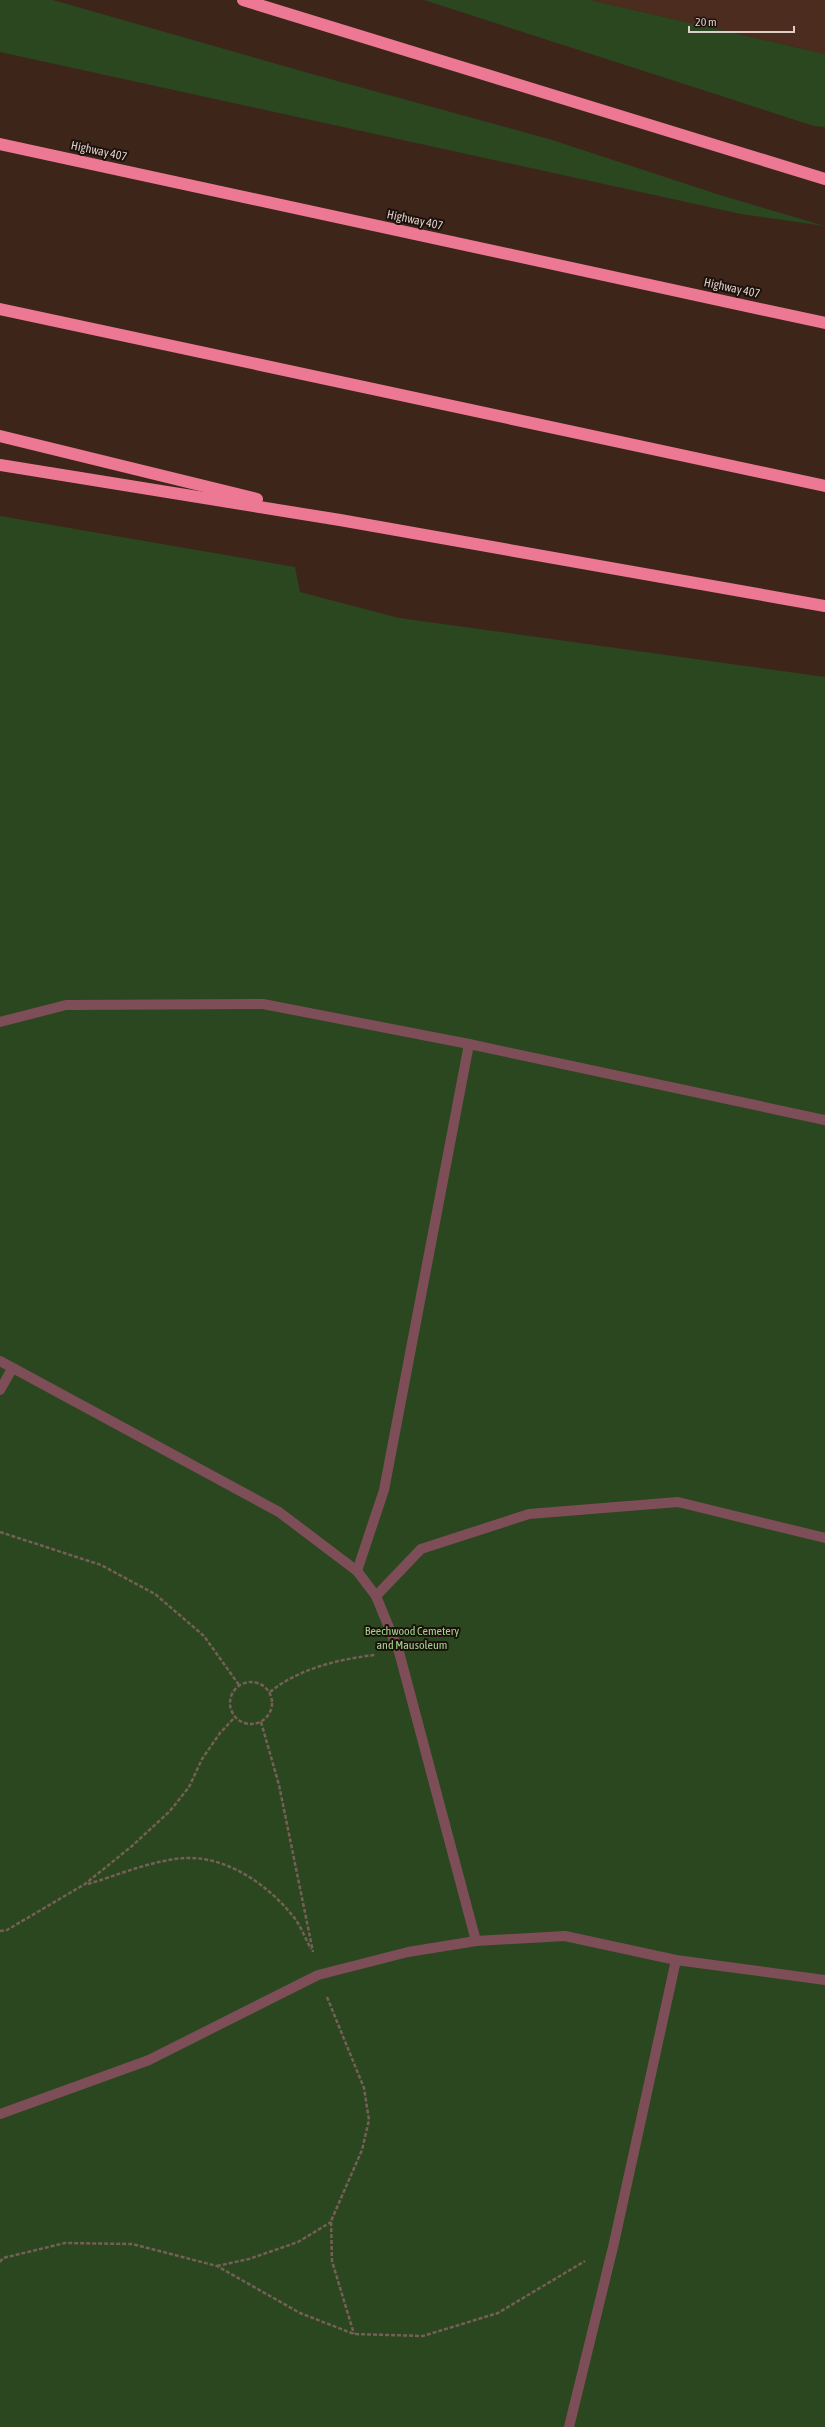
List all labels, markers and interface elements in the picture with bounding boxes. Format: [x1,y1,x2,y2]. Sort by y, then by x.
scale bar [689,8,794,34]
text: 20 m [695,15,717,29]
street label: Highway 407 [70,138,129,164]
street label: Highway 407 [386,207,445,233]
street label: Highway 407 [703,275,762,301]
park label: Beechwood Cemetery and Mausoleum [365,1624,459,1652]

